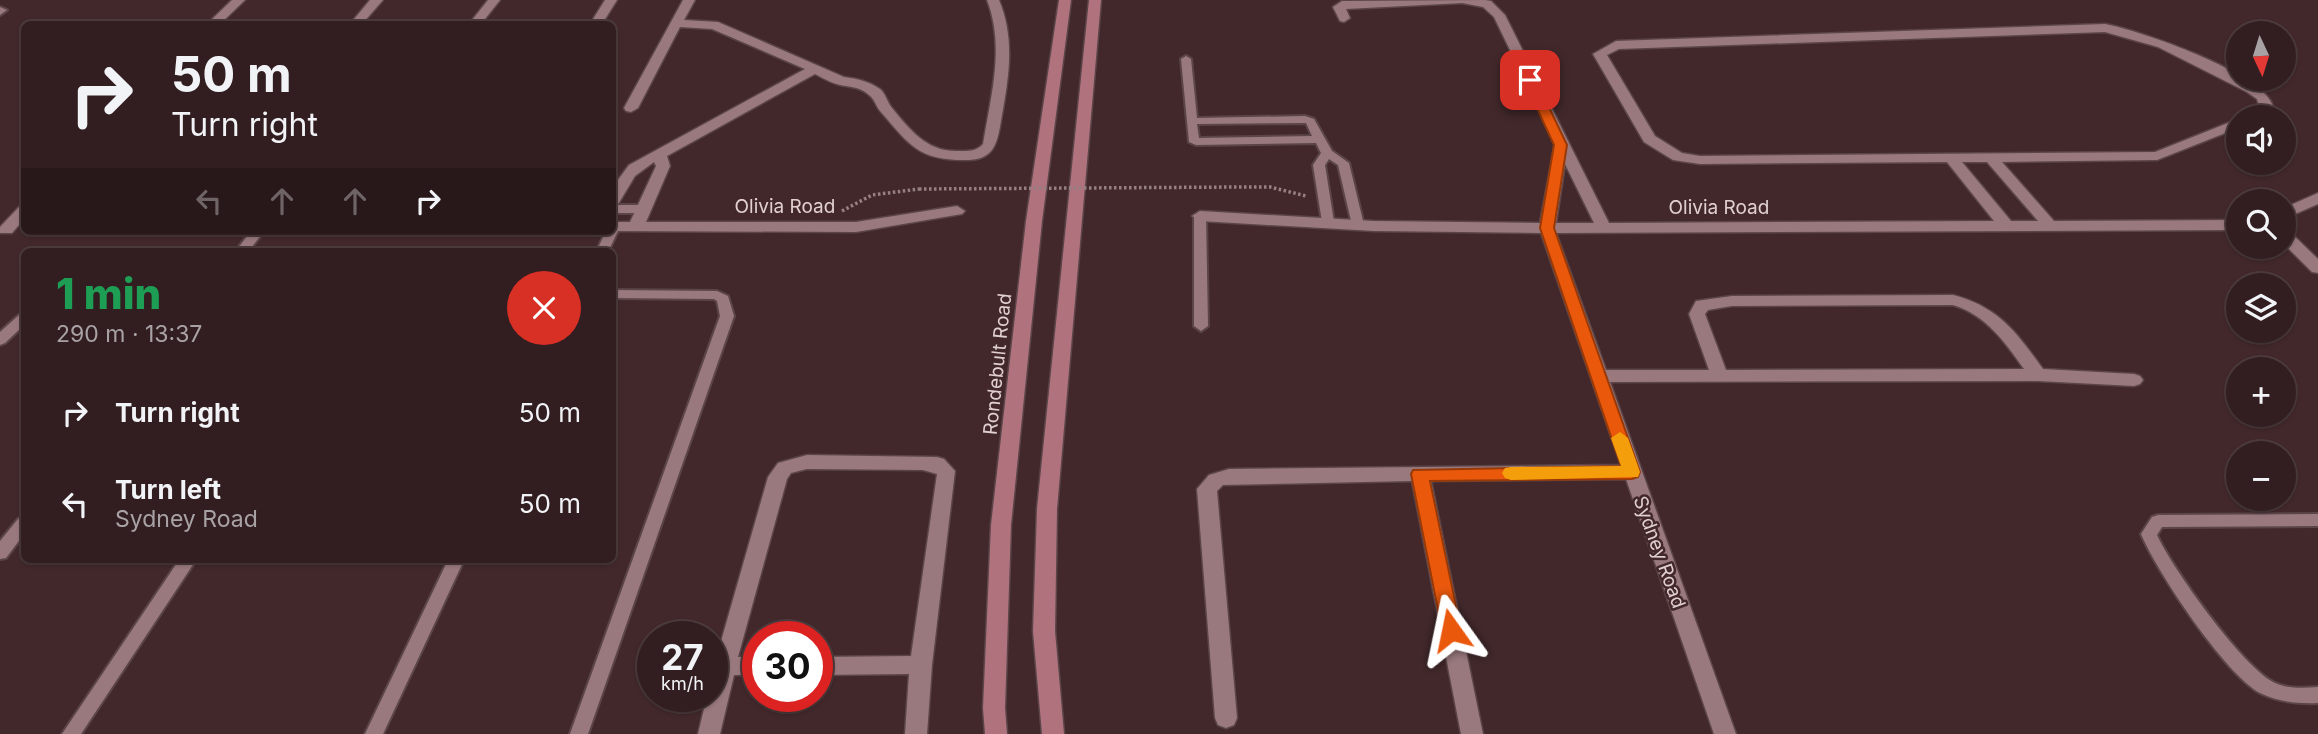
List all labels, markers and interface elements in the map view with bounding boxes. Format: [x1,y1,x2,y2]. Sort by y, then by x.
north arrow [2226,21,2296,91]
map controls [2226,21,2296,511]
text: 50 m [171,45,292,104]
icon: right [56,49,147,140]
pin [1500,50,1560,110]
icon: arrive [1511,61,1549,99]
text: Turn right [171,105,318,144]
button: sound [2226,105,2296,175]
icon: left [190,182,228,220]
icon: ahead [263,182,301,220]
icon: ahead [336,182,374,220]
icon: right [409,182,447,220]
button: search [2226,189,2296,259]
street label: Olivia Road [735,195,835,218]
street label: Olivia Road [1669,196,1769,219]
text: 1 min [56,268,161,319]
button: close [507,271,581,345]
button: layers [2226,273,2296,343]
street label: Rondebult Road [979,292,1016,436]
text: 290 m · 13:37 [56,320,202,348]
button: + [2226,357,2296,427]
icon: right [56,394,94,432]
text: Turn right [115,397,240,428]
text: 50 m [519,397,581,428]
button: − [2226,441,2296,511]
text: Turn left [115,474,221,505]
icon: left [56,485,94,523]
text: 50 m [519,488,581,519]
street label: Sydney Road [1629,493,1691,612]
text: Sydney Road [115,505,258,533]
position arrow [1414,593,1488,667]
speed limit sign: 30 [742,621,833,712]
text: 27 [661,636,704,678]
text: km/h [661,673,704,694]

